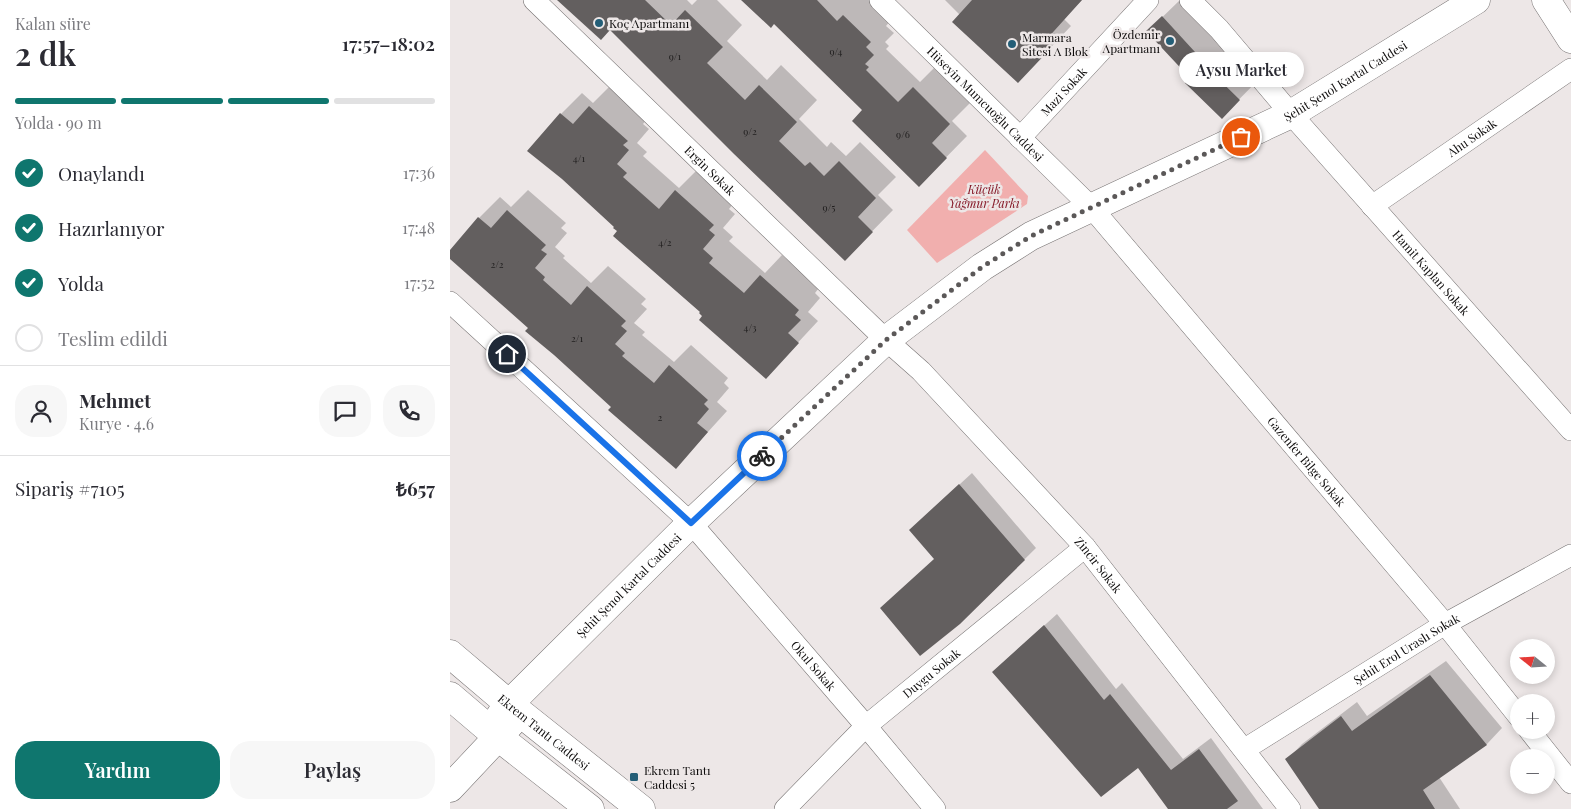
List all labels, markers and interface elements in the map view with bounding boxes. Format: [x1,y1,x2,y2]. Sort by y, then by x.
text: Kalan süre [15,13,91,34]
place label: Koç Apartmanı [609,15,690,31]
marker: Koç Apartmanı [593,17,605,29]
place label: Özdemir Apartmanı [1102,26,1161,56]
place label: Marmara Sitesi A Blok [1022,29,1088,59]
text: 17:57–18:02 [342,30,435,56]
text: 2 dk [15,31,76,74]
marker: Özdemir Apartmanı [1164,35,1176,47]
street label: Şehit Şenol Kartal Caddesi [1281,36,1410,124]
marker: Marmara Sitesi A Blok [1006,38,1018,50]
street label: Hüseyin Mumcuoğlu Caddesi [924,43,1048,165]
house number: 9/4 [829,44,843,58]
house number: 9/1 [669,49,682,63]
callout: Aysu Market [1178,52,1304,87]
text: Aysu Market [1196,59,1287,80]
street label: Mazi Sokak [1037,63,1090,119]
text: Yolda · 90 m [15,112,102,133]
street label: Ahu Sokak [1443,115,1500,161]
pin [1220,116,1262,158]
icon: bag [1227,123,1255,151]
house number: 9/2 [743,124,757,138]
house number: 9/6 [896,127,910,141]
street label: Ergin Sokak [681,142,739,199]
house number: 4/1 [573,151,585,165]
icon: check [15,159,43,187]
text: Onaylandı [58,160,145,186]
text: 17:36 [403,162,435,183]
park label: Küçük Yağmur Parkı [948,181,1020,211]
house number: 9/5 [823,200,835,214]
icon: check [15,214,43,242]
text: Hazırlanıyor [58,215,165,241]
text: 17:48 [402,217,435,238]
street label: Hamit Kaplan Sokak [1389,226,1474,319]
house number: 4/2 [658,235,672,249]
house number: 2/2 [490,257,504,271]
icon: check [15,269,43,297]
text: Yolda [58,270,104,296]
text: 17:52 [404,272,435,293]
house number: 4/3 [744,320,757,334]
text: Teslim edildi [58,325,168,351]
house number: 2/1 [571,331,583,345]
pin [486,333,528,375]
icon: home [493,340,521,368]
button: person [15,385,67,437]
button: chat [319,385,371,437]
button: phone [383,385,435,437]
text: Mehmet [79,387,151,413]
house number: 2 [658,410,663,424]
text: Kurye · 4.6 [79,413,154,434]
street label: Gazenfer Bilge Sokak [1264,413,1350,510]
courier [737,431,787,481]
icon: bike [748,442,776,470]
text: Sipariş #7105 [15,475,125,501]
text: ₺657 [396,475,435,501]
street label: Şehit Şenol Kartal Caddesi [573,529,685,641]
street label: Zincir Sokak [1071,533,1126,596]
street label: Şehit Erol Uraslı Sokak [1350,609,1463,687]
street label: Okul Sokak [788,637,840,694]
north arrow [1510,639,1555,684]
map controls [1510,639,1555,794]
street label: Duygu Sokak [899,644,964,701]
street label: Ekrem Tantı Caddesi [495,690,593,773]
button: + [1510,694,1555,739]
button: Yardım [15,741,220,799]
button: Paylaş [230,741,435,799]
button: − [1510,749,1555,794]
place label: Ekrem Tantı Caddesi 5 [644,762,711,792]
marker: Ekrem Tantı Caddesi 5 [628,771,640,783]

